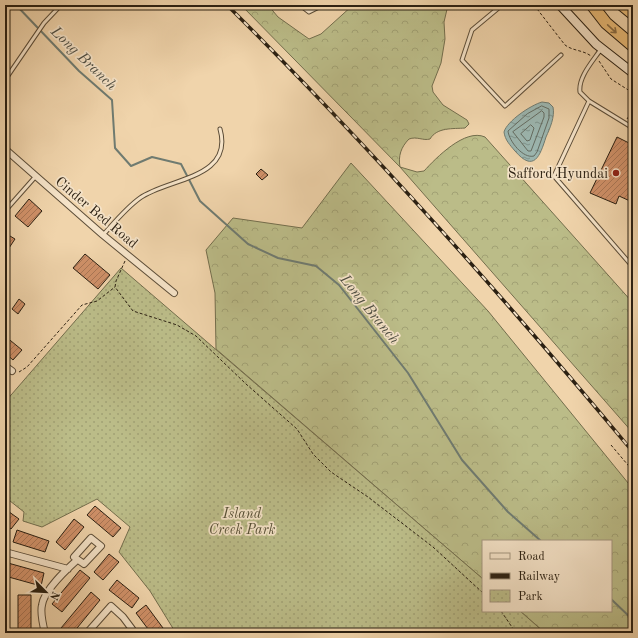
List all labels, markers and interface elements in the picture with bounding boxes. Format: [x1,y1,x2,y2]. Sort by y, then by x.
water label: Long Branch [47,24,119,94]
one-way arrow [607,25,618,34]
place label: Safford Hyundai [508,167,608,181]
marker: Safford Hyundai [611,168,621,178]
street label: Cinder Bed Road [53,174,140,251]
water label: Long Branch [336,272,401,348]
park label: Island Creek Park [209,507,275,537]
legend [482,540,612,612]
text: Road [518,551,545,563]
text: Railway [518,571,561,583]
north arrow [26,572,66,612]
text: N [47,589,60,602]
text: Park [518,591,543,603]

